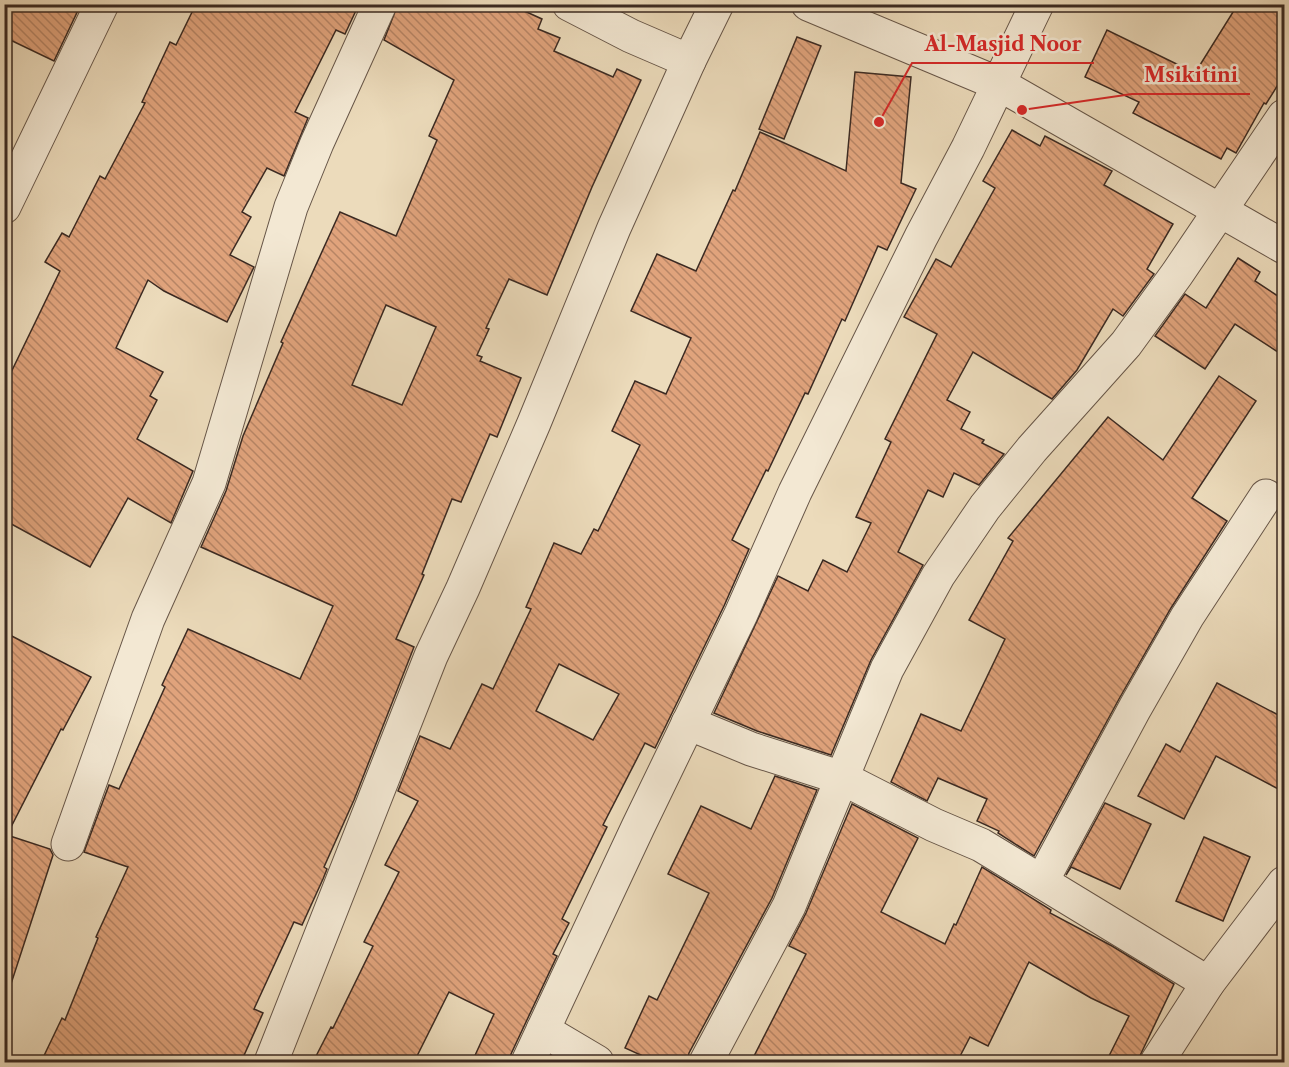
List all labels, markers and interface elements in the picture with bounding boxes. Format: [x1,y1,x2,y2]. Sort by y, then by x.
callout: Al-Masjid Noor [912,25,1094,63]
text: Al-Masjid Noor [923,32,1082,56]
callout: Msikitini [1132,56,1250,94]
text: Msikitini [1144,63,1238,87]

